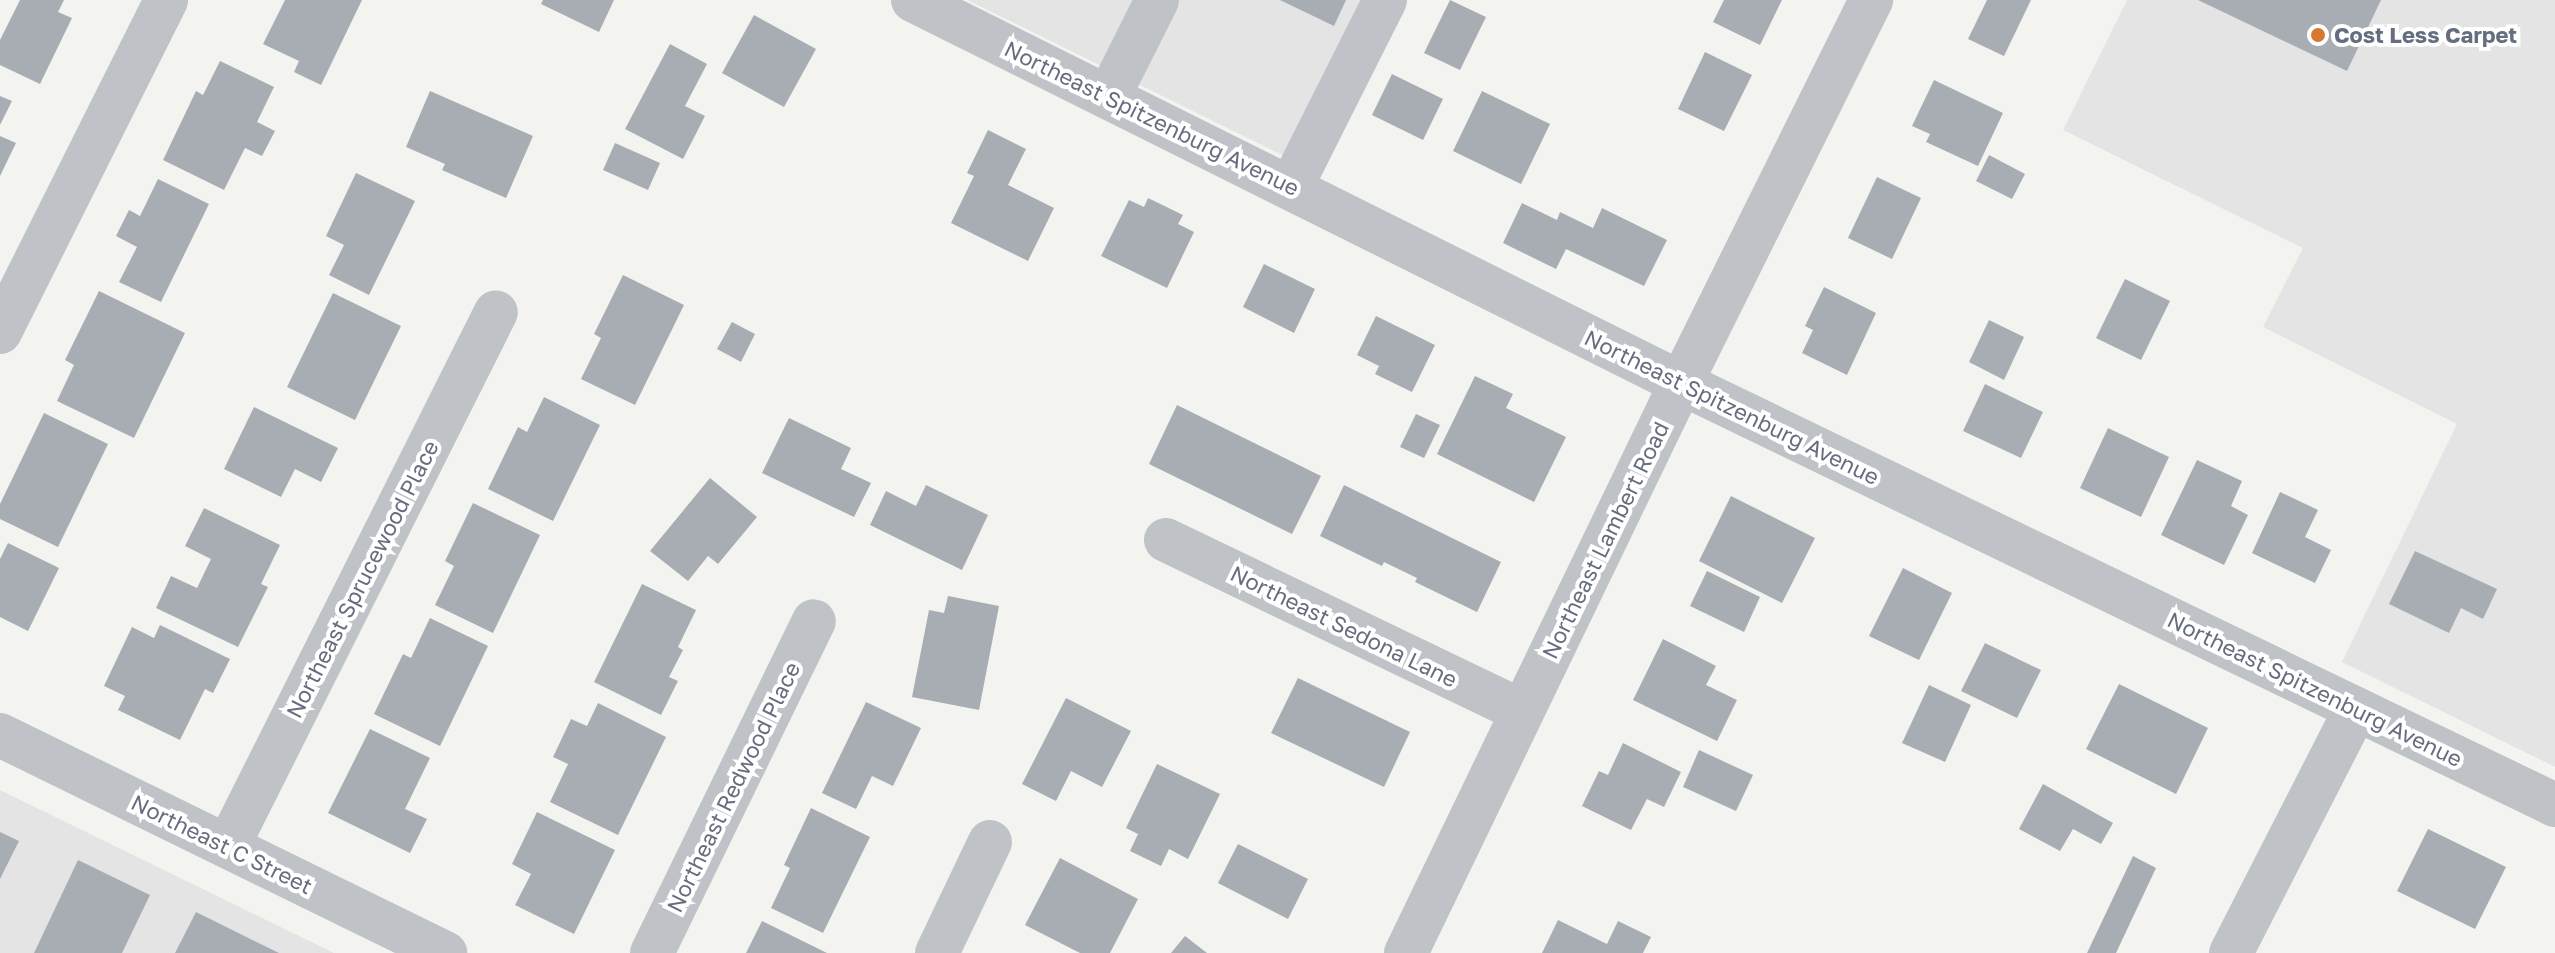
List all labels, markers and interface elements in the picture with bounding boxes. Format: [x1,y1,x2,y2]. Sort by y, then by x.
place label: Cost Less Carpet [2334,22,2517,48]
marker: Cost Less Carpet [2309,26,2327,44]
street label: Northeast Spitzenburg Avenue [1000,35,1304,201]
street label: Northeast Spitzenburg Avenue [1580,324,1884,490]
street label: Northeast Lambert Road [1536,417,1674,663]
street label: Northeast Sprucewood Place [280,436,444,722]
street label: Northeast Sedona Lane [1226,560,1462,692]
street label: Northeast Spitzenburg Avenue [2163,606,2467,772]
street label: Northeast Redwood Place [661,658,805,916]
street label: Northeast C Street [127,789,317,899]

